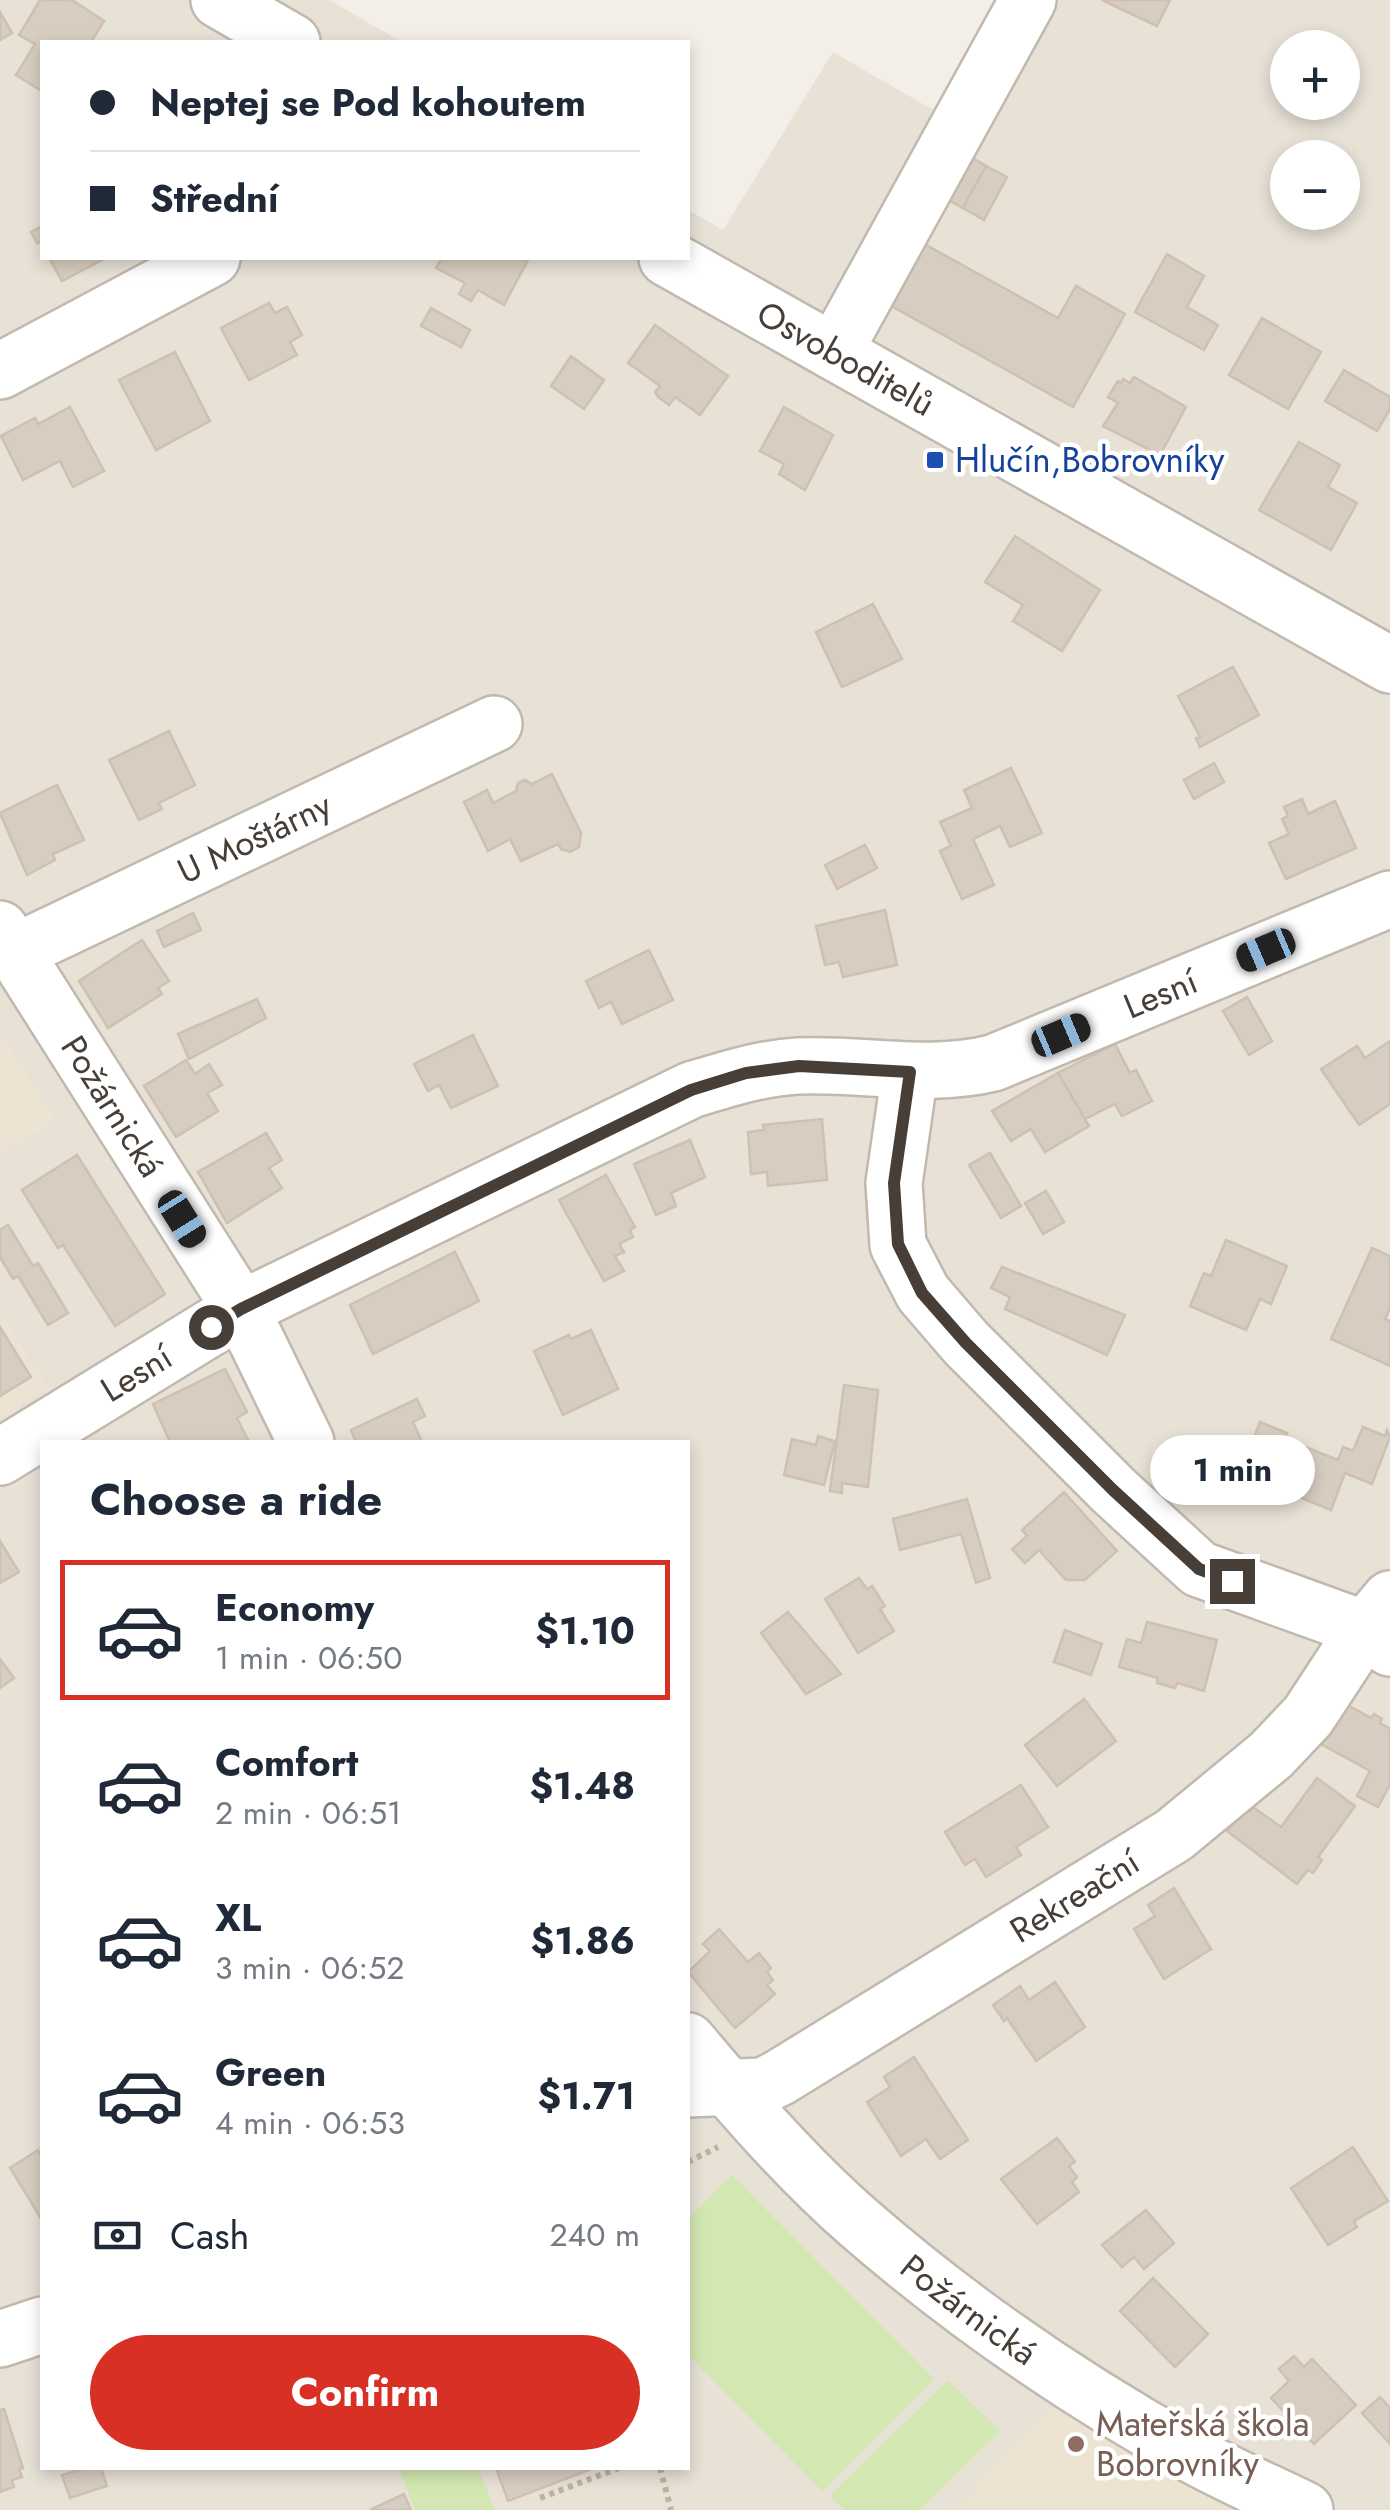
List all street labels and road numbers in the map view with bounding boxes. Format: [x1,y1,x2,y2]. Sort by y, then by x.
street label: Osvoboditelů [748,289,944,429]
street label: U Moštárny [169,780,340,896]
street label: Lesní [1116,956,1207,1031]
street label: Požárnická [49,1026,176,1187]
street label: Lesní [91,1331,183,1414]
street label: Rekreační [1000,1836,1150,1955]
street label: Požárnická [890,2242,1047,2377]

